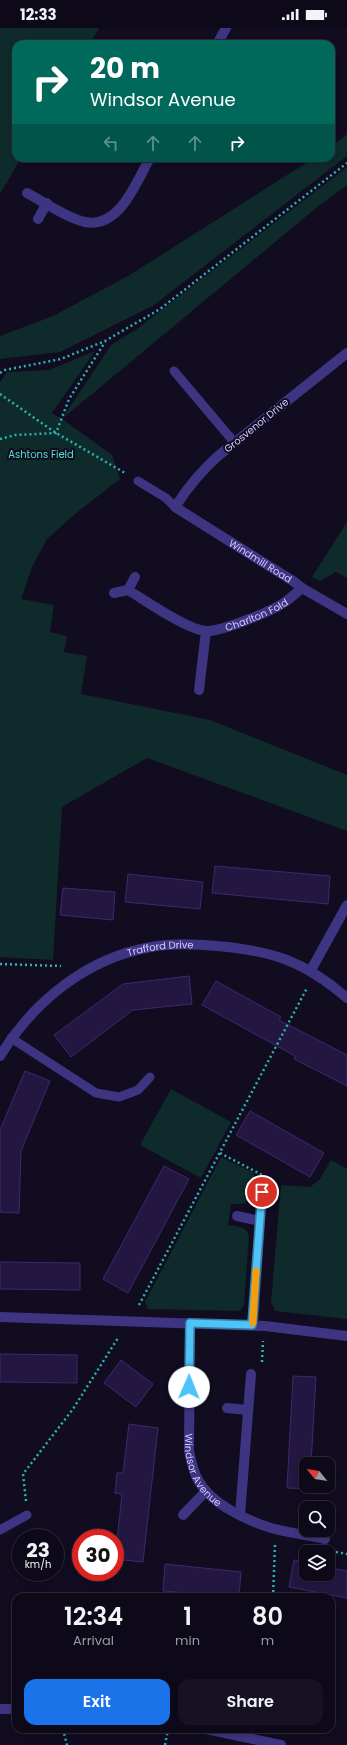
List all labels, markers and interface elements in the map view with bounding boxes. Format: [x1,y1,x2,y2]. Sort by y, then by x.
text: 12:33 [20,4,57,25]
text: 20 m [90,49,160,88]
icon: right [24,56,76,108]
text: Windsor Avenue [90,87,236,112]
icon: left [100,132,122,154]
icon: ahead [142,132,164,154]
icon: ahead [184,132,206,154]
icon: right [226,132,248,154]
street label: Grosvenor Drive [221,395,292,456]
park label: Ashtons Field [8,447,74,462]
street label: Windmill Road [226,536,295,587]
street label: Charlton Fold [223,595,291,635]
street label: Trafford Drive [125,937,194,960]
pin [245,1175,279,1209]
icon: arrive [251,1181,273,1203]
position arrow [168,1366,210,1408]
street label: Windsor Avenue [181,1433,225,1510]
north arrow [299,1457,335,1493]
map controls [299,1457,335,1581]
button: search [299,1501,335,1537]
speed limit sign: 30 [72,1529,124,1581]
text: 23 [26,1536,50,1564]
button: layers [299,1545,335,1581]
text: km/h [25,1557,51,1572]
text: 12:34 [64,1600,123,1633]
text: 1 [183,1600,192,1633]
text: 80 [252,1600,283,1633]
text: Arrival [73,1631,114,1650]
text: min [175,1631,200,1650]
text: m [261,1631,274,1650]
button: Exit [24,1679,170,1725]
button: Share [178,1679,323,1725]

